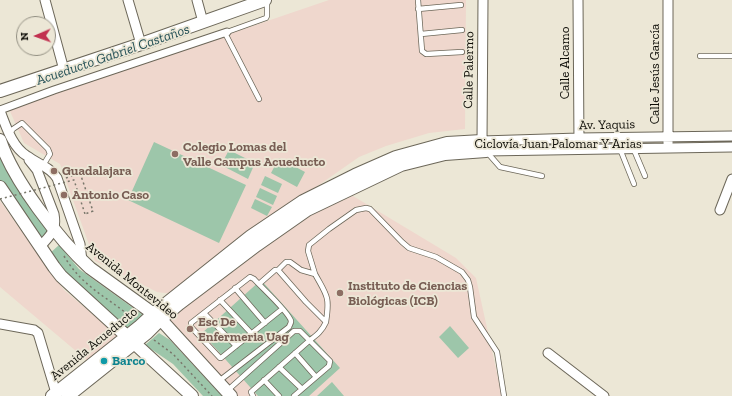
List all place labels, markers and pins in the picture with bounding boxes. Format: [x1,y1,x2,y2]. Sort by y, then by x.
place label: Colegio Lomas del Valle Campus Acueducto [183,139,325,170]
marker: Colegio Lomas del Valle Campus Acueducto [170,149,180,159]
place label: Guadalajara [62,163,132,179]
marker: Guadalajara [49,166,59,176]
place label: Antonio Caso [72,187,149,203]
marker: Antonio Caso [59,190,69,200]
place label: Instituto de Ciencias Biológicas (ICB) [348,278,467,309]
marker: Instituto de Ciencias Biológicas (ICB) [335,288,345,298]
place label: Esc De Enfermeria Uag [198,314,289,345]
marker: Esc De Enfermeria Uag [185,324,195,334]
place label: Barco [112,353,145,369]
marker: Barco [99,356,109,366]

